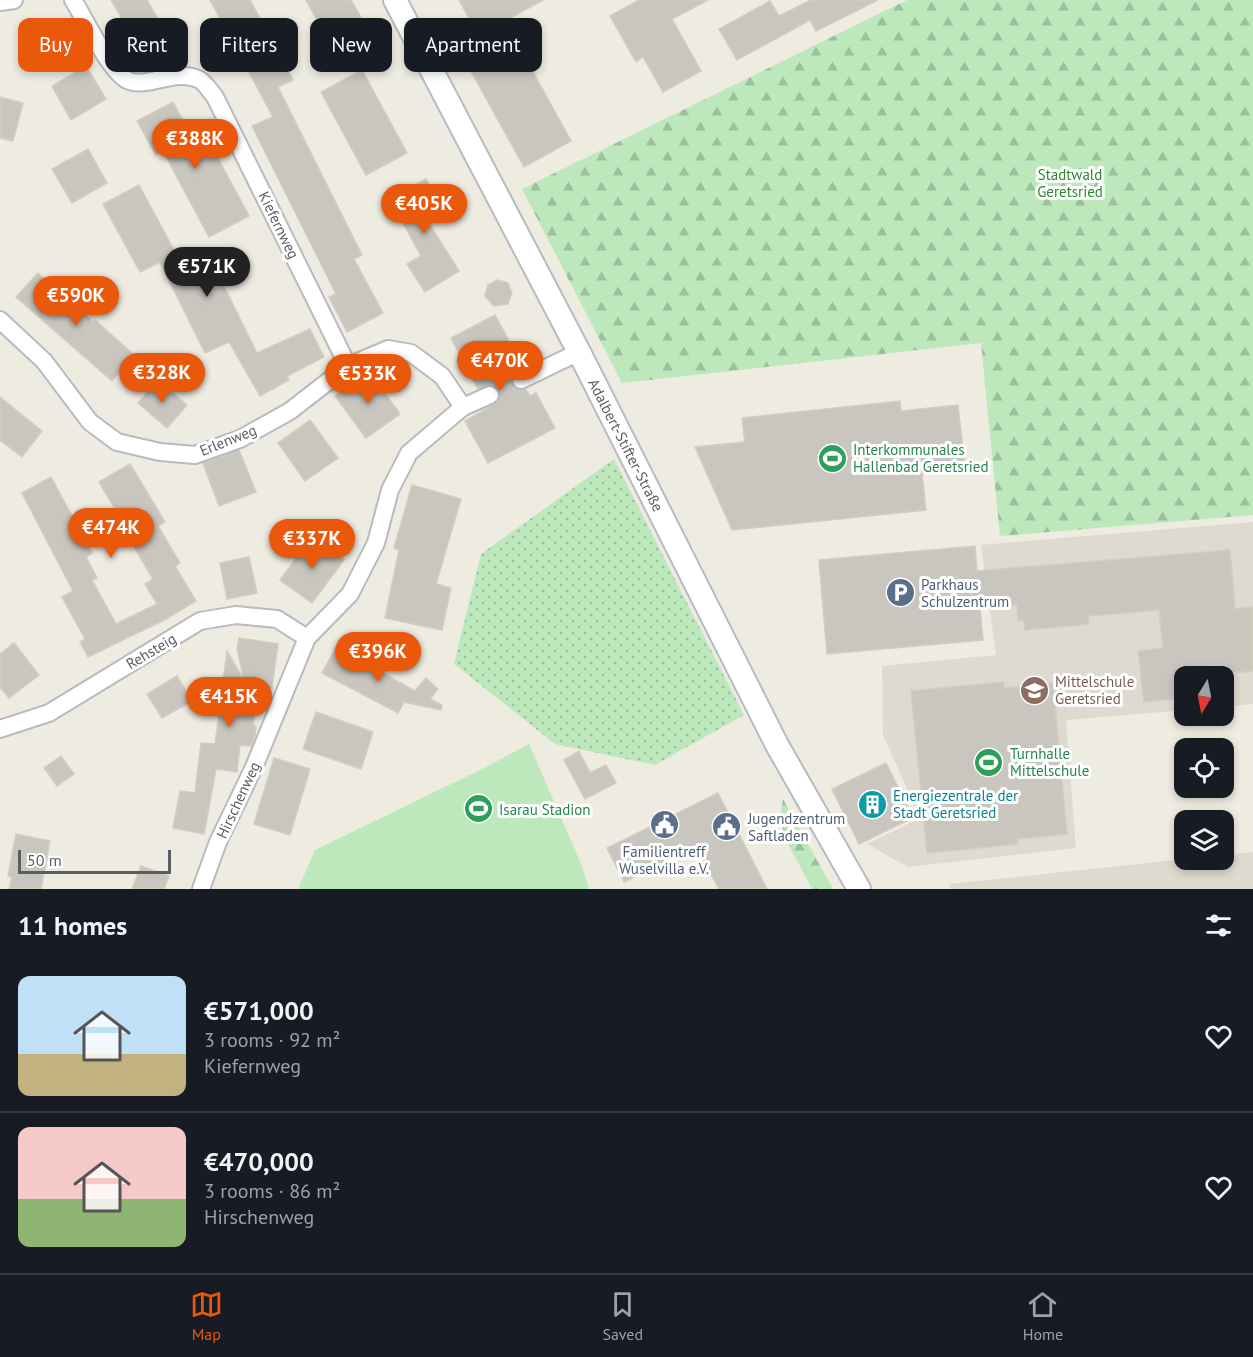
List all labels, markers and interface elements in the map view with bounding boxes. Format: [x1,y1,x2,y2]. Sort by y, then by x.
chip: Buy [18,18,93,72]
chip: Rent [105,18,188,72]
chip: Filters [200,18,298,72]
chip: New [310,18,392,72]
chip: Apartment [404,18,542,72]
pin: €388K [153,119,237,170]
text: €388K [166,125,224,151]
park label: Stadtwald Geretsried [1037,165,1103,201]
pin: €405K [382,184,466,235]
street label: Kiefernweg [255,188,303,262]
text: €405K [395,190,453,216]
pin: €571K [165,247,249,298]
text: €571K [178,253,236,279]
pin: €590K [34,276,118,327]
text: €590K [47,282,105,308]
pin: €470K [458,341,542,392]
text: €470K [471,347,529,373]
pin: €328K [120,353,204,404]
pin: €533K [326,354,410,405]
text: €328K [133,359,191,385]
text: €533K [339,360,397,386]
street label: Adalbert-Stifter-Straße [584,375,668,515]
street label: Erlenweg [197,420,259,460]
place label: Interkommunales Hallenbad Geretsried [853,440,988,476]
sports icon: Interkommunales Hallenbad Geretsried [816,442,848,474]
pin: €474K [69,508,153,559]
text: €474K [82,514,140,540]
pin: €337K [270,519,354,570]
text: €337K [283,525,341,551]
place label: Parkhaus Schulzentrum [921,575,1009,611]
parking icon: Parkhaus Schulzentrum [884,577,916,609]
street label: Rehsteig [123,629,179,673]
pin: €396K [336,632,420,683]
text: €396K [349,638,407,664]
north arrow [1174,666,1234,726]
map controls [1174,666,1234,870]
place label: Mittelschule Geretsried [1055,672,1134,708]
school or university icon: Mittelschule Geretsried [1018,674,1050,706]
pin: €415K [187,677,271,728]
text: €415K [200,683,258,709]
button: locate [1174,738,1234,798]
place label: Turnhalle Mittelschule [1010,744,1089,780]
sports icon: Turnhalle Mittelschule [973,746,1005,778]
street label: Hirschenweg [212,759,264,841]
place label: Energiezentrale der Stadt Geretsried [893,786,1018,822]
building icon: Energiezentrale der Stadt Geretsried [856,788,888,820]
sports icon: Isarau Stadion [462,793,494,825]
place label: Isarau Stadion [499,800,591,819]
public building icon: Familientreff Wuselvilla e.V. [648,808,680,840]
place label: Jugendzentrum Saftladen [747,809,845,845]
button: layers [1174,810,1234,870]
public building icon: Jugendzentrum Saftladen [711,811,743,843]
place label: Familientreff Wuselvilla e.V. [619,842,709,878]
scale bar [18,847,171,874]
text: 50 m [27,850,62,870]
text: 11 homes [18,909,127,942]
icon: filters [1202,909,1235,942]
text: €571,000 [204,994,314,1027]
icon: home [66,1000,138,1072]
icon: heart [1202,1020,1235,1053]
text: 3 rooms · 92 m² [204,1027,340,1053]
text: Kiefernweg [204,1053,301,1079]
text: €470,000 [204,1145,314,1178]
icon: home [66,1151,138,1223]
icon: heart [1202,1171,1235,1204]
text: 3 rooms · 86 m² [204,1178,340,1204]
text: Hirschenweg [204,1204,314,1230]
tab: Map [190,1288,223,1344]
tab: Saved [602,1288,643,1344]
tab: Home [1023,1288,1063,1344]

